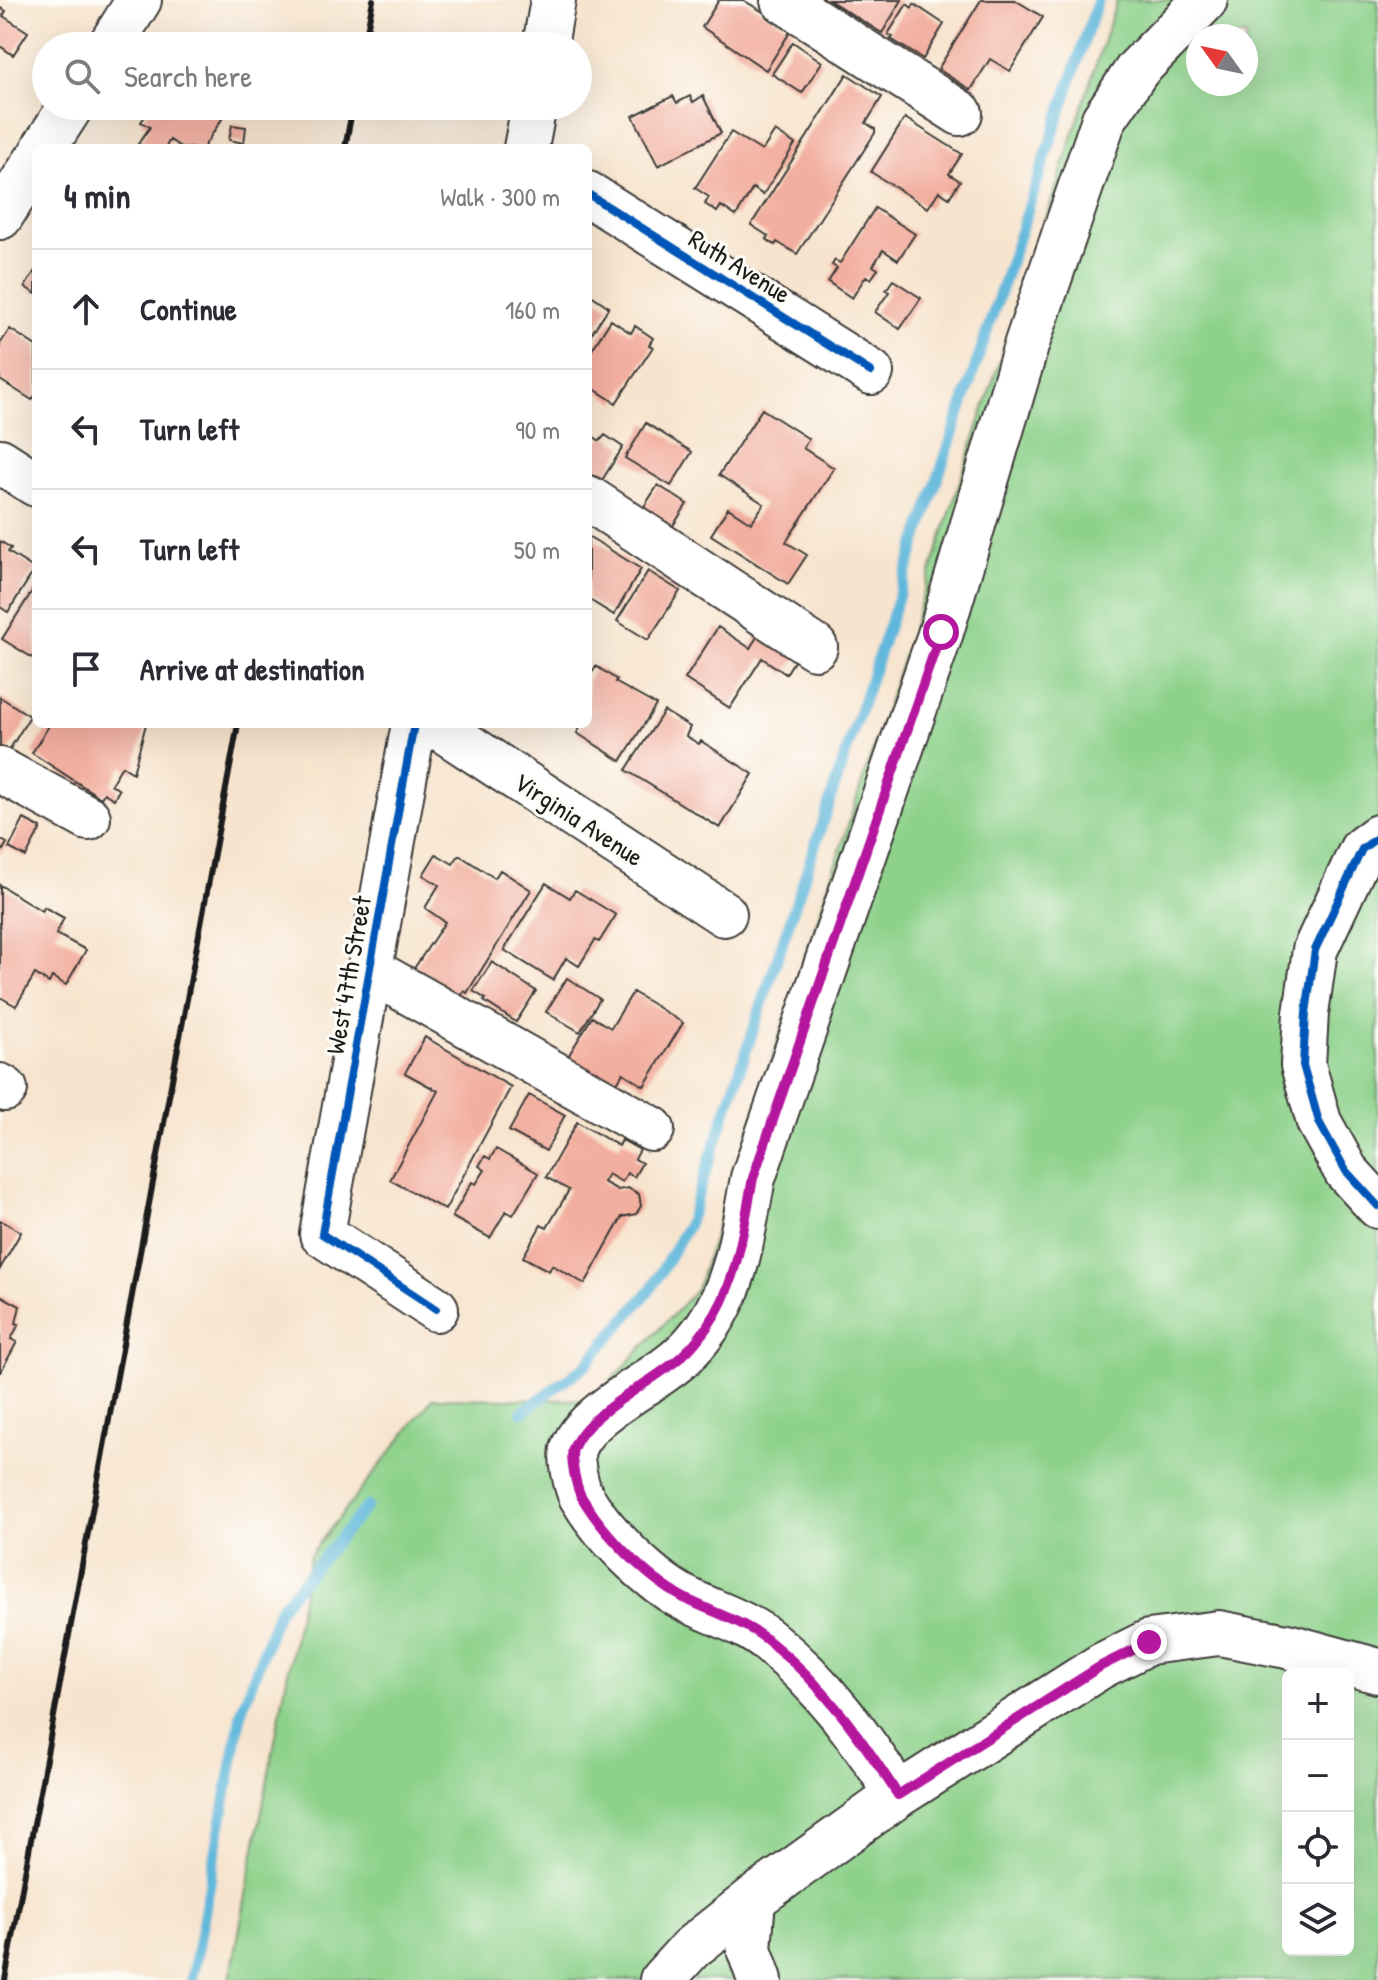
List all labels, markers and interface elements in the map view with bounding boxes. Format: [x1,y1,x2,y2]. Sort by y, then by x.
north arrow [1186,24,1258,96]
search box [32,32,592,120]
icon: search [60,54,104,98]
text: Search here [124,56,252,96]
text: 4 min [64,173,131,219]
text: Walk · 300 m [440,179,560,214]
street label: Ruth Avenue [682,221,798,311]
icon: ahead [64,287,108,331]
text: Continue [140,289,237,329]
text: 160 m [505,292,560,327]
icon: left [64,407,108,451]
text: Turn left [140,409,239,449]
text: 90 m [515,412,560,447]
icon: left [64,527,108,571]
text: Turn left [140,529,239,569]
text: 50 m [514,532,560,567]
route start [923,614,959,650]
icon: arrive [64,647,108,691]
text: Arrive at destination [140,649,365,689]
street label: Virginia Avenue [508,764,650,874]
street label: West 47th Street [317,892,379,1057]
route end [1131,1624,1167,1660]
map controls [1282,1668,1354,1956]
button: + [1282,1668,1354,1740]
button: − [1282,1740,1354,1812]
button: locate [1282,1812,1354,1884]
button: layers [1282,1884,1354,1956]

